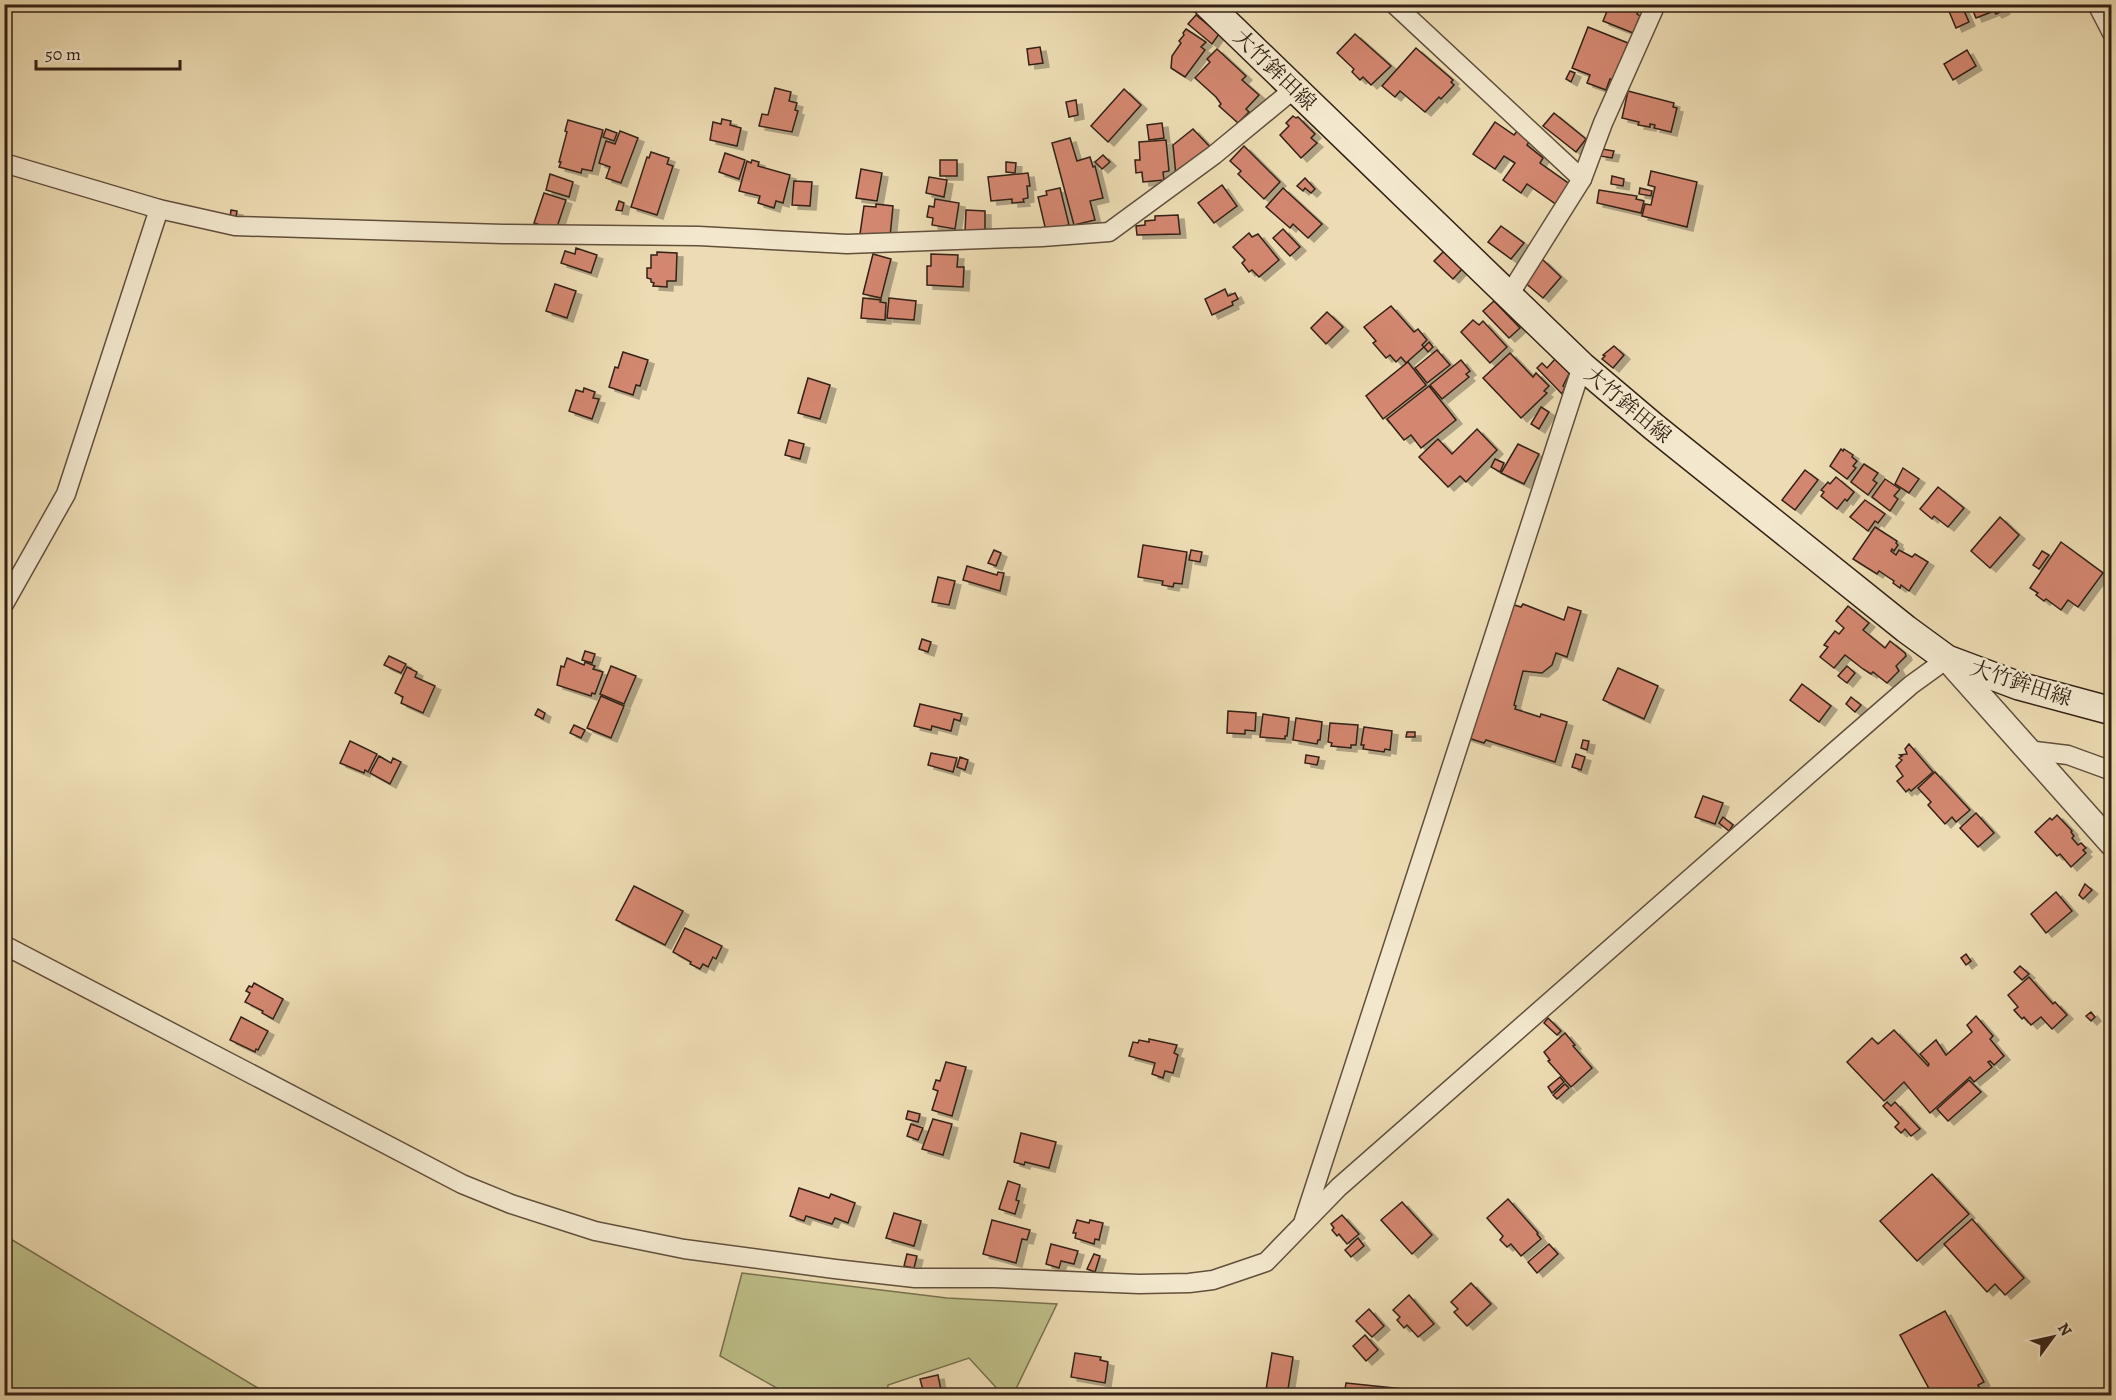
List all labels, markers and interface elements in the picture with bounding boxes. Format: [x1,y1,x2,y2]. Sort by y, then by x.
street label: 大竹鉾田線 [1228,23,1322,117]
scale bar [36,33,180,71]
text: 50 m [45,42,81,66]
street label: 大竹鉾田線 [1579,361,1677,449]
street label: 大竹鉾田線 [1967,653,2075,713]
north arrow [2023,1307,2083,1367]
text: N [2052,1318,2077,1341]

